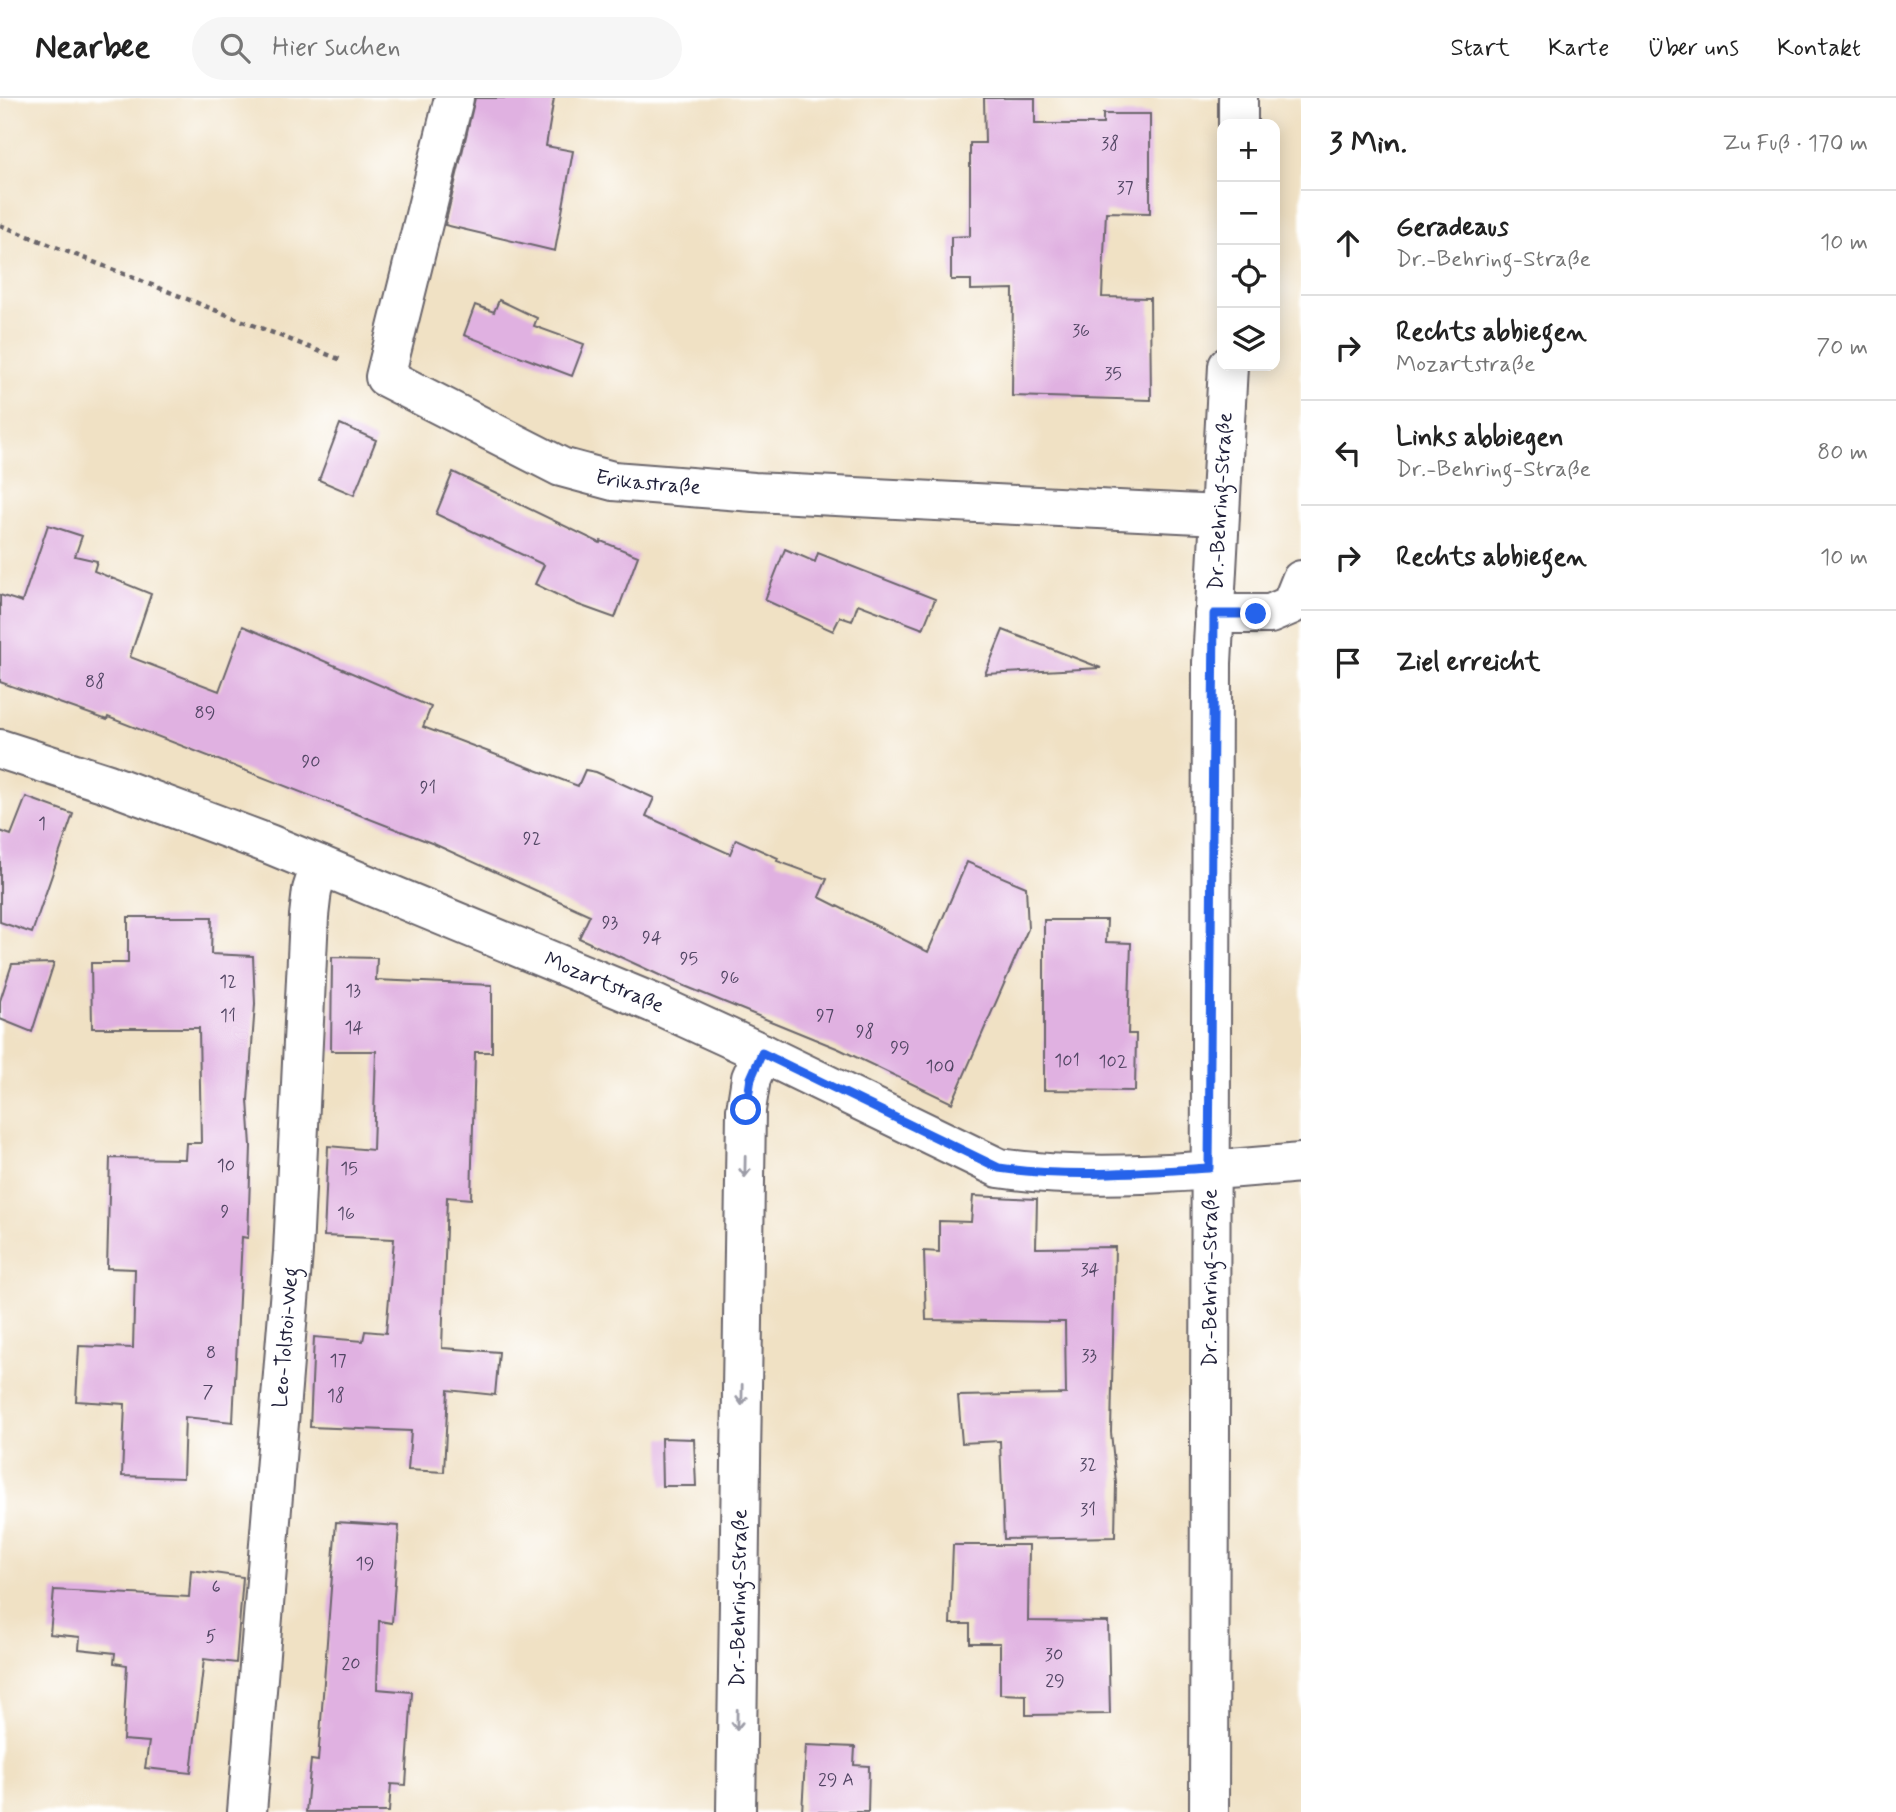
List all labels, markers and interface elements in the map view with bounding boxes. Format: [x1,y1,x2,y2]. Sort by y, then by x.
search box [192,17,682,80]
text: Nearbee [35,26,150,70]
icon: search [216,29,254,67]
text: Hier suchen [272,31,401,65]
text: Start [1450,33,1510,64]
text: Karte [1548,33,1609,64]
text: Über uns [1647,33,1739,64]
text: Kontakt [1777,33,1861,64]
map controls [1217,119,1280,371]
button: + [1217,119,1280,182]
text: 3 Min. [1329,124,1407,163]
text: Zu Fuß · 170 m [1723,129,1868,159]
house number: 38 [1101,132,1119,156]
house number: 37 [1116,176,1134,200]
button: − [1217,182,1280,245]
text: Geradeaus [1396,211,1509,245]
icon: ahead [1329,224,1367,262]
text: 10 m [1820,228,1868,258]
button: locate [1217,245,1280,308]
text: Dr.-Behring-Straße [1396,245,1591,275]
button: layers [1217,308,1280,371]
text: Rechts abbiegen [1396,316,1587,350]
house number: 36 [1072,319,1090,343]
icon: right [1329,329,1367,367]
text: 70 m [1816,333,1868,363]
text: Mozartstraße [1396,350,1535,380]
house number: 35 [1104,362,1122,386]
street label: Dr.-Behring-Straße [1202,412,1239,591]
text: Links abbiegen [1396,421,1564,455]
icon: left [1329,434,1367,472]
text: 80 m [1817,438,1868,468]
text: Dr.-Behring-Straße [1396,455,1591,485]
street label: Erikastraße [592,463,702,502]
icon: right [1329,539,1367,577]
text: Rechts abbiegen [1396,541,1587,575]
text: 10 m [1820,543,1868,573]
route end [1240,598,1271,629]
icon: arrive [1329,644,1367,682]
text: Ziel erreicht [1396,646,1540,680]
house number: 88 [85,670,105,694]
house number: 89 [195,701,215,725]
house number: 90 [301,750,321,774]
house number: 91 [420,776,436,800]
house number: 1 [38,812,46,836]
house number: 92 [523,827,541,851]
house number: 93 [602,911,619,935]
house number: 94 [642,926,662,950]
street label: Mozartstraße [540,945,669,1020]
house number: 95 [680,947,698,971]
house number: 96 [721,966,739,990]
house number: 12 [219,970,237,994]
house number: 13 [345,979,361,1003]
house number: 11 [220,1004,236,1028]
house number: 97 [816,1004,834,1028]
house number: 14 [345,1016,364,1040]
house number: 98 [856,1020,874,1044]
house number: 99 [890,1036,910,1060]
house number: 101 [1054,1049,1080,1073]
house number: 102 [1098,1050,1128,1074]
house number: 100 [925,1055,955,1079]
route start [730,1094,761,1125]
house number: 10 [217,1154,235,1178]
one-way arrow [738,1156,752,1179]
house number: 15 [340,1157,358,1181]
street label: Dr.-Behring-Straße [1196,1189,1226,1367]
house number: 9 [221,1200,230,1224]
house number: 16 [337,1202,355,1226]
house number: 34 [1080,1258,1100,1282]
street label: Leo-Tolstoi-Weg [266,1266,308,1409]
house number: 8 [206,1341,216,1365]
house number: 33 [1081,1344,1097,1368]
house number: 17 [329,1349,347,1373]
house number: 7 [203,1380,214,1404]
one-way arrow [735,1383,749,1406]
house number: 18 [327,1384,345,1408]
house number: 32 [1079,1453,1097,1477]
house number: 31 [1080,1498,1096,1522]
street label: Dr.-Behring-Straße [724,1509,755,1687]
house number: 19 [356,1552,374,1576]
house number: 6 [211,1575,221,1599]
house number: 5 [206,1625,217,1649]
house number: 30 [1045,1643,1063,1667]
house number: 20 [341,1652,361,1676]
house number: 29 [1045,1669,1065,1693]
one-way arrow [730,1709,744,1732]
house number: 29 A [818,1768,854,1792]

